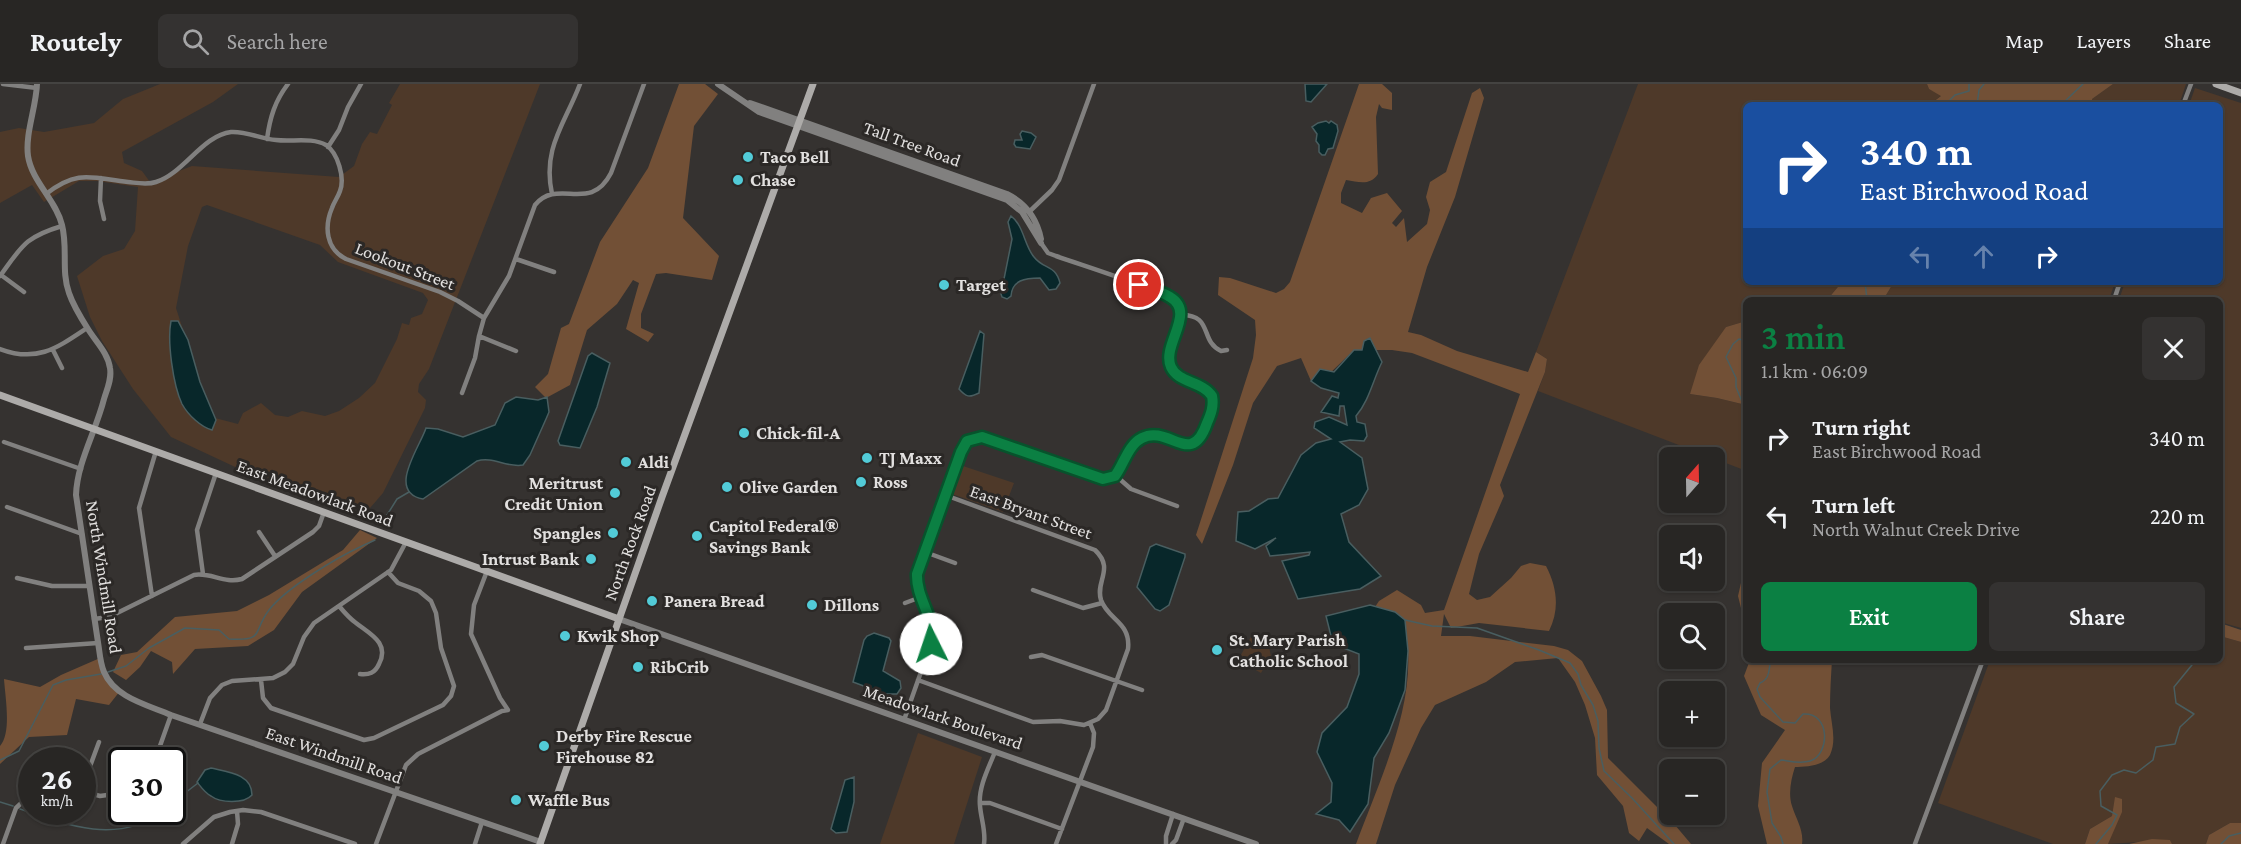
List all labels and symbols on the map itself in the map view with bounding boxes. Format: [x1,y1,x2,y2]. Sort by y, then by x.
street label: Tall Tree Road [861,117,964,171]
place label: Taco Bell [760,147,829,167]
marker: Taco Bell [741,150,755,164]
place label: Chase [750,170,796,190]
marker: Chase [731,173,745,187]
street label: Lookout Street [352,238,459,295]
pin [1113,259,1164,310]
place label: Target [956,275,1006,295]
marker: Target [937,278,951,292]
place label: Chick-fil-A [756,423,841,443]
marker: Chick-fil-A [737,426,751,440]
north arrow [1659,447,1725,513]
place label: TJ Maxx [879,448,943,468]
marker: TJ Maxx [860,451,874,465]
place label: Aldi [637,452,670,472]
street label: East Meadowlark Road [234,455,396,531]
marker: Aldi [619,455,633,469]
place label: Ross [873,472,908,492]
place label: Meritrust Credit Union [504,473,604,514]
marker: Ross [854,475,868,489]
place label: Olive Garden [739,477,838,497]
marker: Olive Garden [720,480,734,494]
street label: East Bryant Street [967,481,1096,544]
street label: North Rock Road [600,482,660,603]
marker: Meritrust Credit Union [608,486,622,500]
street label: North Windmill Road [82,499,126,655]
place label: Capitol Federal® Savings Bank [709,516,839,557]
place label: Spangles [533,523,601,543]
marker: Spangles [606,526,620,540]
marker: Capitol Federal® Savings Bank [690,529,704,543]
place label: Intrust Bank [482,549,579,569]
marker: Intrust Bank [584,552,598,566]
place label: Panera Bread [664,591,765,611]
marker: Panera Bread [645,594,659,608]
place label: Dillons [824,595,879,615]
marker: Dillons [805,598,819,612]
position arrow [899,612,963,676]
place label: Kwik Shop [577,626,659,646]
marker: Kwik Shop [558,629,572,643]
place label: St. Mary Parish Catholic School [1229,630,1348,671]
marker: St. Mary Parish Catholic School [1210,643,1224,657]
place label: RibCrib [650,657,709,677]
marker: RibCrib [631,660,645,674]
street label: Meadowlark Boulevard [861,680,1026,754]
street label: East Windmill Road [263,722,405,788]
place label: Derby Fire Rescue Firehouse 82 [556,726,692,767]
marker: Derby Fire Rescue Firehouse 82 [537,739,551,753]
speed limit sign: 30 [108,747,186,825]
place label: Waffle Bus [527,790,610,810]
marker: Waffle Bus [509,793,523,807]

